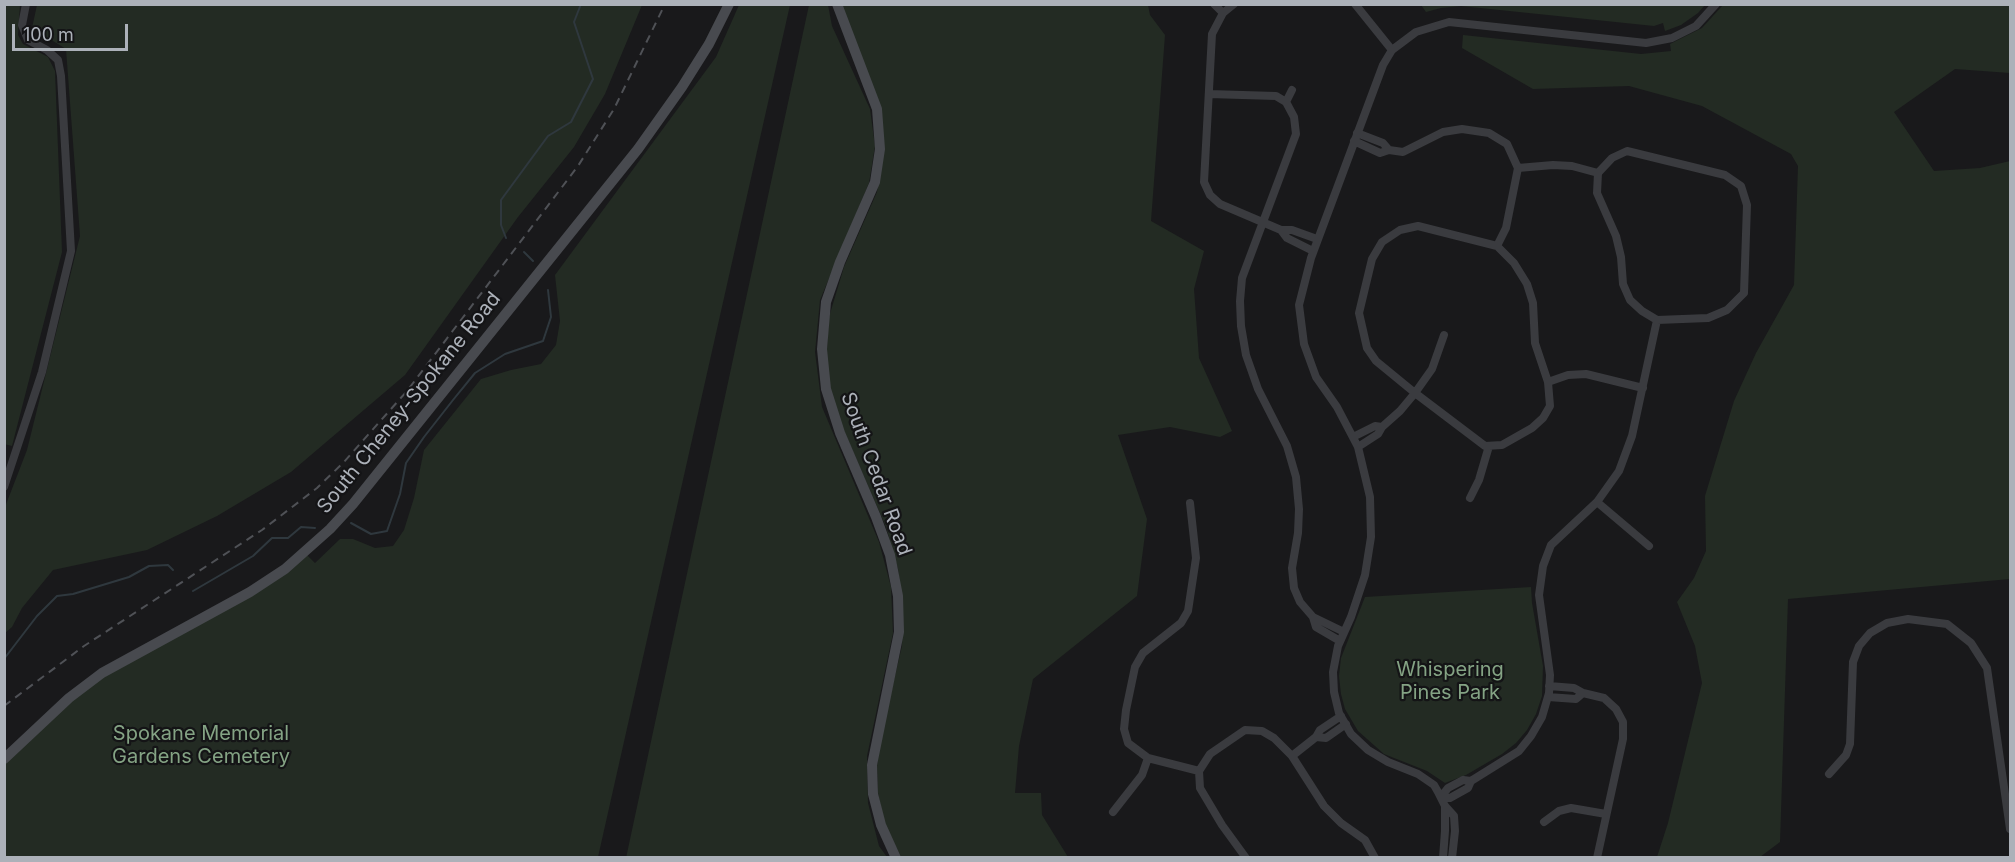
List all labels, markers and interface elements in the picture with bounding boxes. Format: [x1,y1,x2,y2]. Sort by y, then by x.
scale bar [15,12,130,50]
text: 100 m [23,24,74,45]
street label: South Cheney-Spokane Road [312,287,506,519]
street label: South Cedar Road [835,389,917,559]
park label: Whispering Pines Park [1396,658,1504,705]
park label: Spokane Memorial Gardens Cemetery [112,722,290,769]

